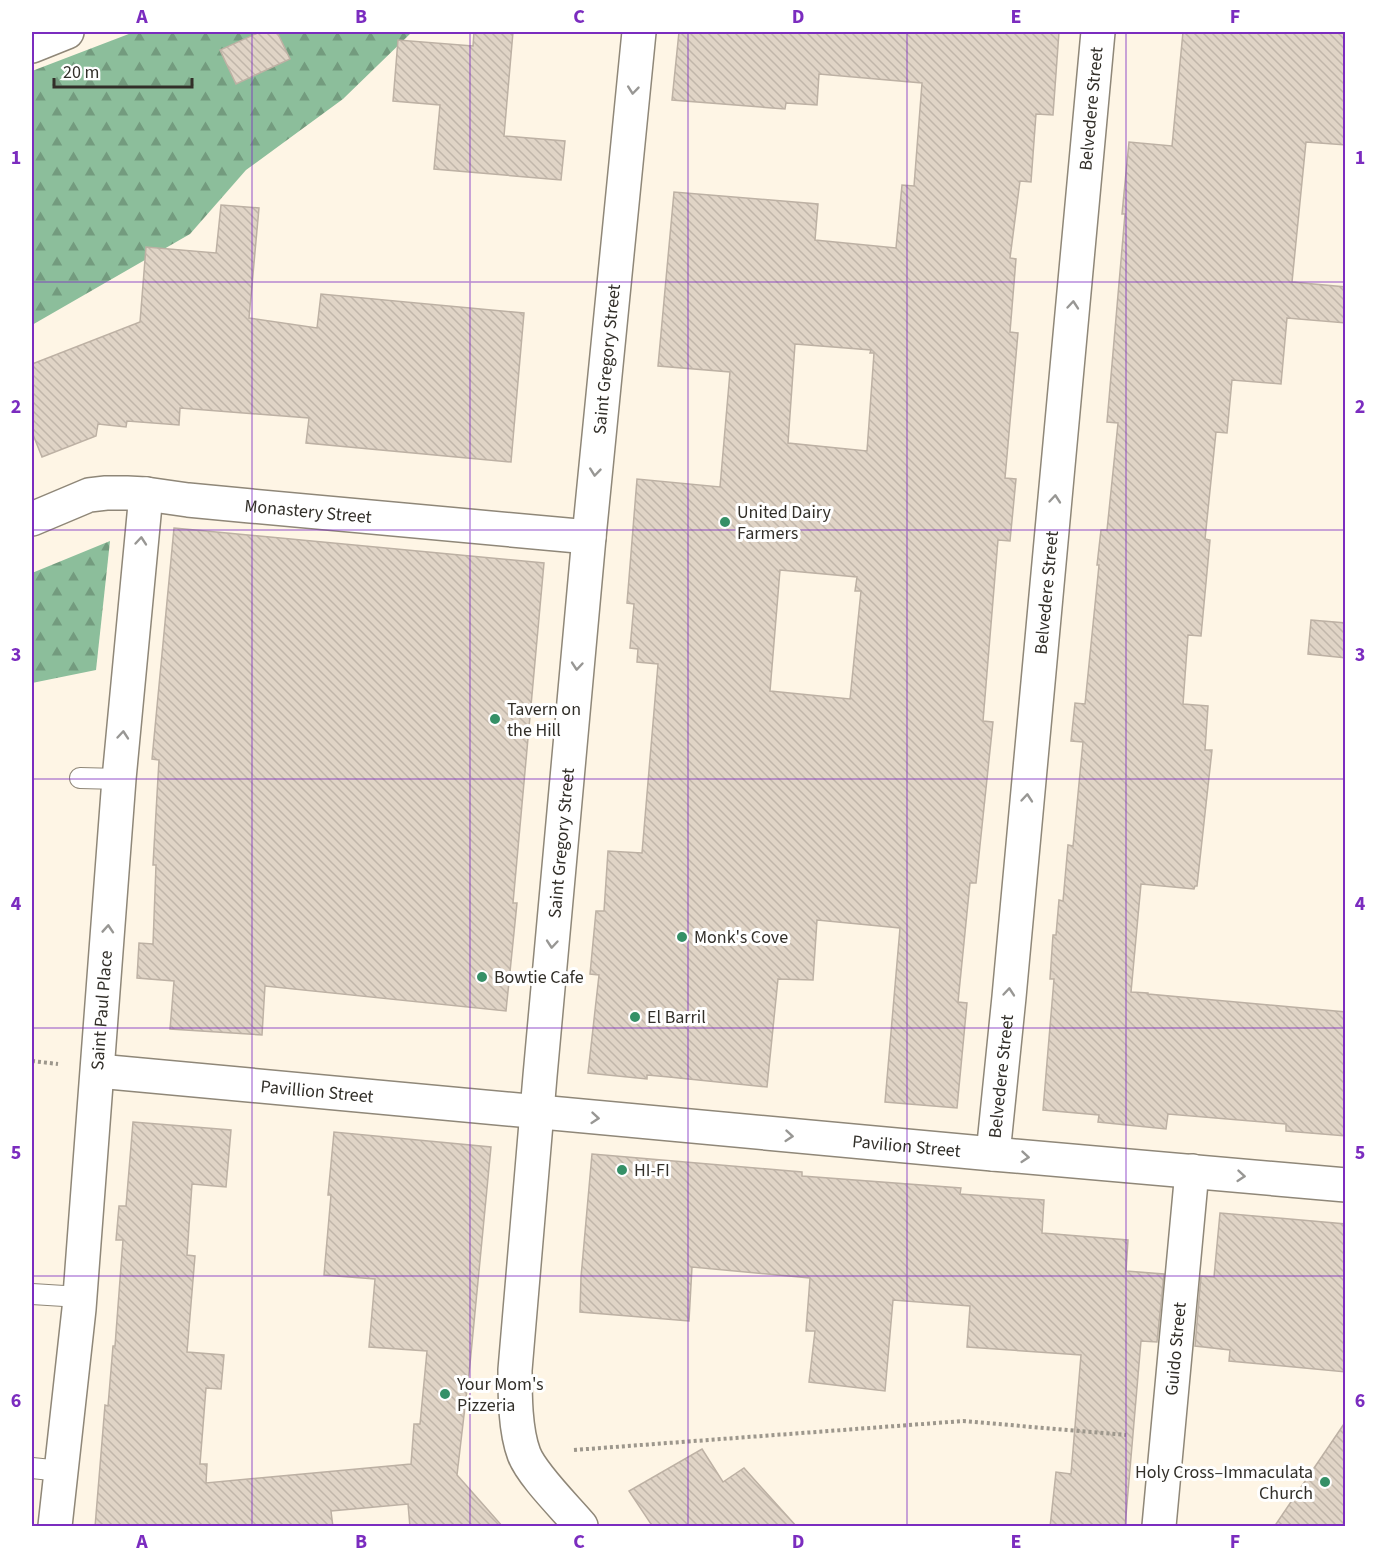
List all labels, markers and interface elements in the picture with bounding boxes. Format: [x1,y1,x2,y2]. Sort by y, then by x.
text: A [135,3,148,31]
text: B [355,3,367,31]
text: C [573,3,585,31]
text: D [792,3,804,31]
text: E [1011,3,1021,31]
text: F [1230,3,1240,31]
street label: Belvedere Street [1073,46,1110,172]
scale bar [54,51,192,89]
text: 20 m [63,60,99,85]
one-way arrow [627,85,640,94]
text: 1 [11,144,21,172]
text: 1 [1355,144,1365,172]
street label: Saint Gregory Street [587,283,627,436]
one-way arrow [1066,300,1079,309]
text: 2 [11,393,21,421]
text: 2 [1355,393,1365,421]
one-way arrow [589,467,602,476]
street label: Monastery Street [243,493,373,530]
one-way arrow [1048,494,1061,503]
place label: United Dairy Farmers [737,500,832,546]
marker: United Dairy Farmers [718,515,732,529]
street label: Belvedere Street [1029,530,1065,656]
one-way arrow [134,536,147,545]
text: 3 [11,641,21,669]
text: 3 [1355,641,1365,669]
one-way arrow [571,661,584,671]
place label: Tavern on the Hill [507,697,581,743]
marker: Tavern on the Hill [488,712,502,726]
one-way arrow [116,730,129,739]
street label: Saint Gregory Street [542,767,581,919]
one-way arrow [1020,793,1033,802]
text: 4 [11,890,22,918]
text: 4 [1355,890,1366,918]
one-way arrow [101,925,114,934]
place label: Monk's Cove [694,925,788,950]
marker: Monk's Cove [675,930,689,944]
one-way arrow [546,939,559,948]
street label: Saint Paul Place [85,949,119,1071]
place label: Bowtie Cafe [494,965,584,990]
marker: Bowtie Cafe [475,970,489,984]
one-way arrow [1002,987,1015,996]
place label: El Barril [647,1005,706,1030]
marker: El Barril [628,1010,642,1024]
street label: Belvedere Street [983,1013,1020,1139]
street label: Pavillion Street [259,1074,375,1109]
one-way arrow [591,1111,600,1124]
one-way arrow [785,1129,794,1142]
street label: Pavilion Street [851,1129,962,1164]
text: 5 [11,1139,21,1167]
text: 5 [1355,1139,1365,1167]
one-way arrow [1021,1150,1030,1163]
place label: HI-FI [634,1158,670,1183]
marker: HI-FI [615,1163,629,1177]
one-way arrow [1236,1169,1245,1182]
street label: Guido Street [1159,1301,1193,1397]
place label: Your Mom's Pizzeria [456,1372,544,1418]
text: 6 [11,1387,21,1415]
marker: Your Mom's Pizzeria [438,1387,452,1401]
text: 6 [1355,1387,1365,1415]
place label: Holy Cross–Immaculata Church [1135,1460,1313,1506]
marker: Holy Cross–Immaculata Church [1318,1475,1332,1489]
text: A [135,1528,148,1556]
text: B [355,1528,367,1556]
text: C [573,1528,585,1556]
text: D [792,1528,804,1556]
text: E [1011,1528,1021,1556]
text: F [1230,1528,1240,1556]

